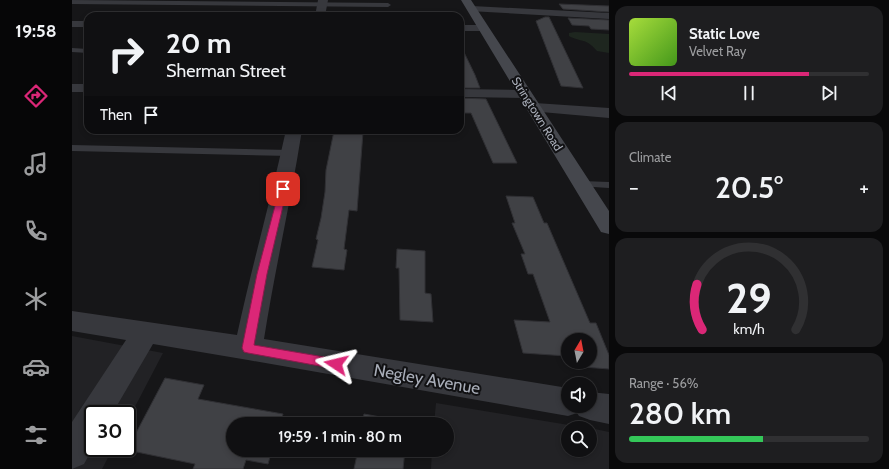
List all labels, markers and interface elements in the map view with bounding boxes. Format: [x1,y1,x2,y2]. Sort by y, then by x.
text: 19:58 [15,20,57,42]
text: Static Love [689,25,760,43]
text: 20 m [166,26,231,60]
icon: right [100,28,152,80]
text: Velvet Ray [689,43,746,59]
text: Sherman Street [166,60,286,82]
street label: Stringtown Road [509,74,566,154]
icon: directions [22,82,50,110]
icon: previous [658,82,680,104]
icon: pause [738,82,760,104]
icon: next [818,82,840,104]
icon: arrive [140,104,162,126]
text: Then [100,106,132,124]
text: Climate [629,149,671,165]
icon: music [22,150,50,178]
text: 20.5° [715,169,783,206]
pin [266,172,300,206]
text: − [629,174,639,201]
text: + [859,174,869,201]
icon: arrive [272,178,294,200]
icon: phone [22,217,50,245]
text: 29 [726,273,772,323]
icon: climate [22,285,50,313]
text: km/h [733,320,765,338]
north arrow [561,333,597,369]
map controls [561,333,597,457]
position arrow [315,343,357,385]
icon: car [22,353,50,381]
street label: Negley Avenue [372,360,482,398]
text: Range · 56% [629,375,698,391]
button: sound [561,377,597,413]
text: 280 km [629,395,731,432]
speed limit sign: 30 [84,405,136,457]
icon: filters [22,421,50,449]
button: search [561,421,597,457]
text: 19:59 · 1 min · 80 m [278,428,402,446]

